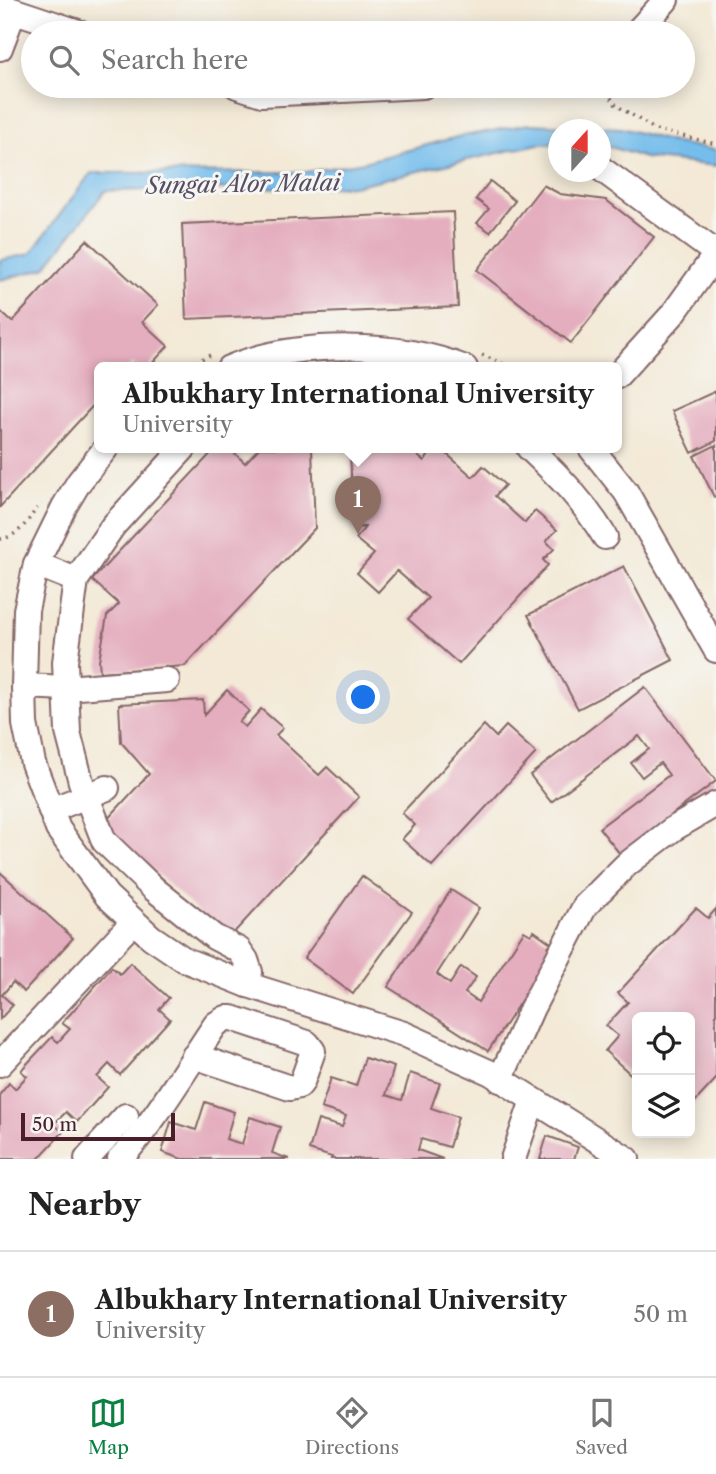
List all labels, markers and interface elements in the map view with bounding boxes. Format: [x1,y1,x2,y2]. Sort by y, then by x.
search box [21,21,695,98]
icon: search [45,41,83,79]
text: Search here [101,44,248,76]
north arrow [548,119,611,182]
water label: Sungai Alor Malai [143,168,342,200]
popup [94,362,622,453]
text: Albukhary International University [122,378,594,410]
text: University [122,410,233,438]
pin: 1 [335,476,381,534]
your location [346,680,380,714]
map controls [632,1012,695,1138]
button: locate [632,1012,695,1075]
button: layers [632,1075,695,1138]
scale bar [21,1110,175,1142]
text: 50 m [32,1113,77,1136]
text: Nearby [28,1186,141,1223]
text: Albukhary International University [95,1284,567,1316]
text: 1 [46,1300,56,1328]
text: 50 m [633,1300,688,1328]
text: University [95,1316,206,1344]
tab: Map [88,1394,129,1459]
tab: Directions [305,1394,399,1459]
tab: Saved [575,1394,628,1459]

